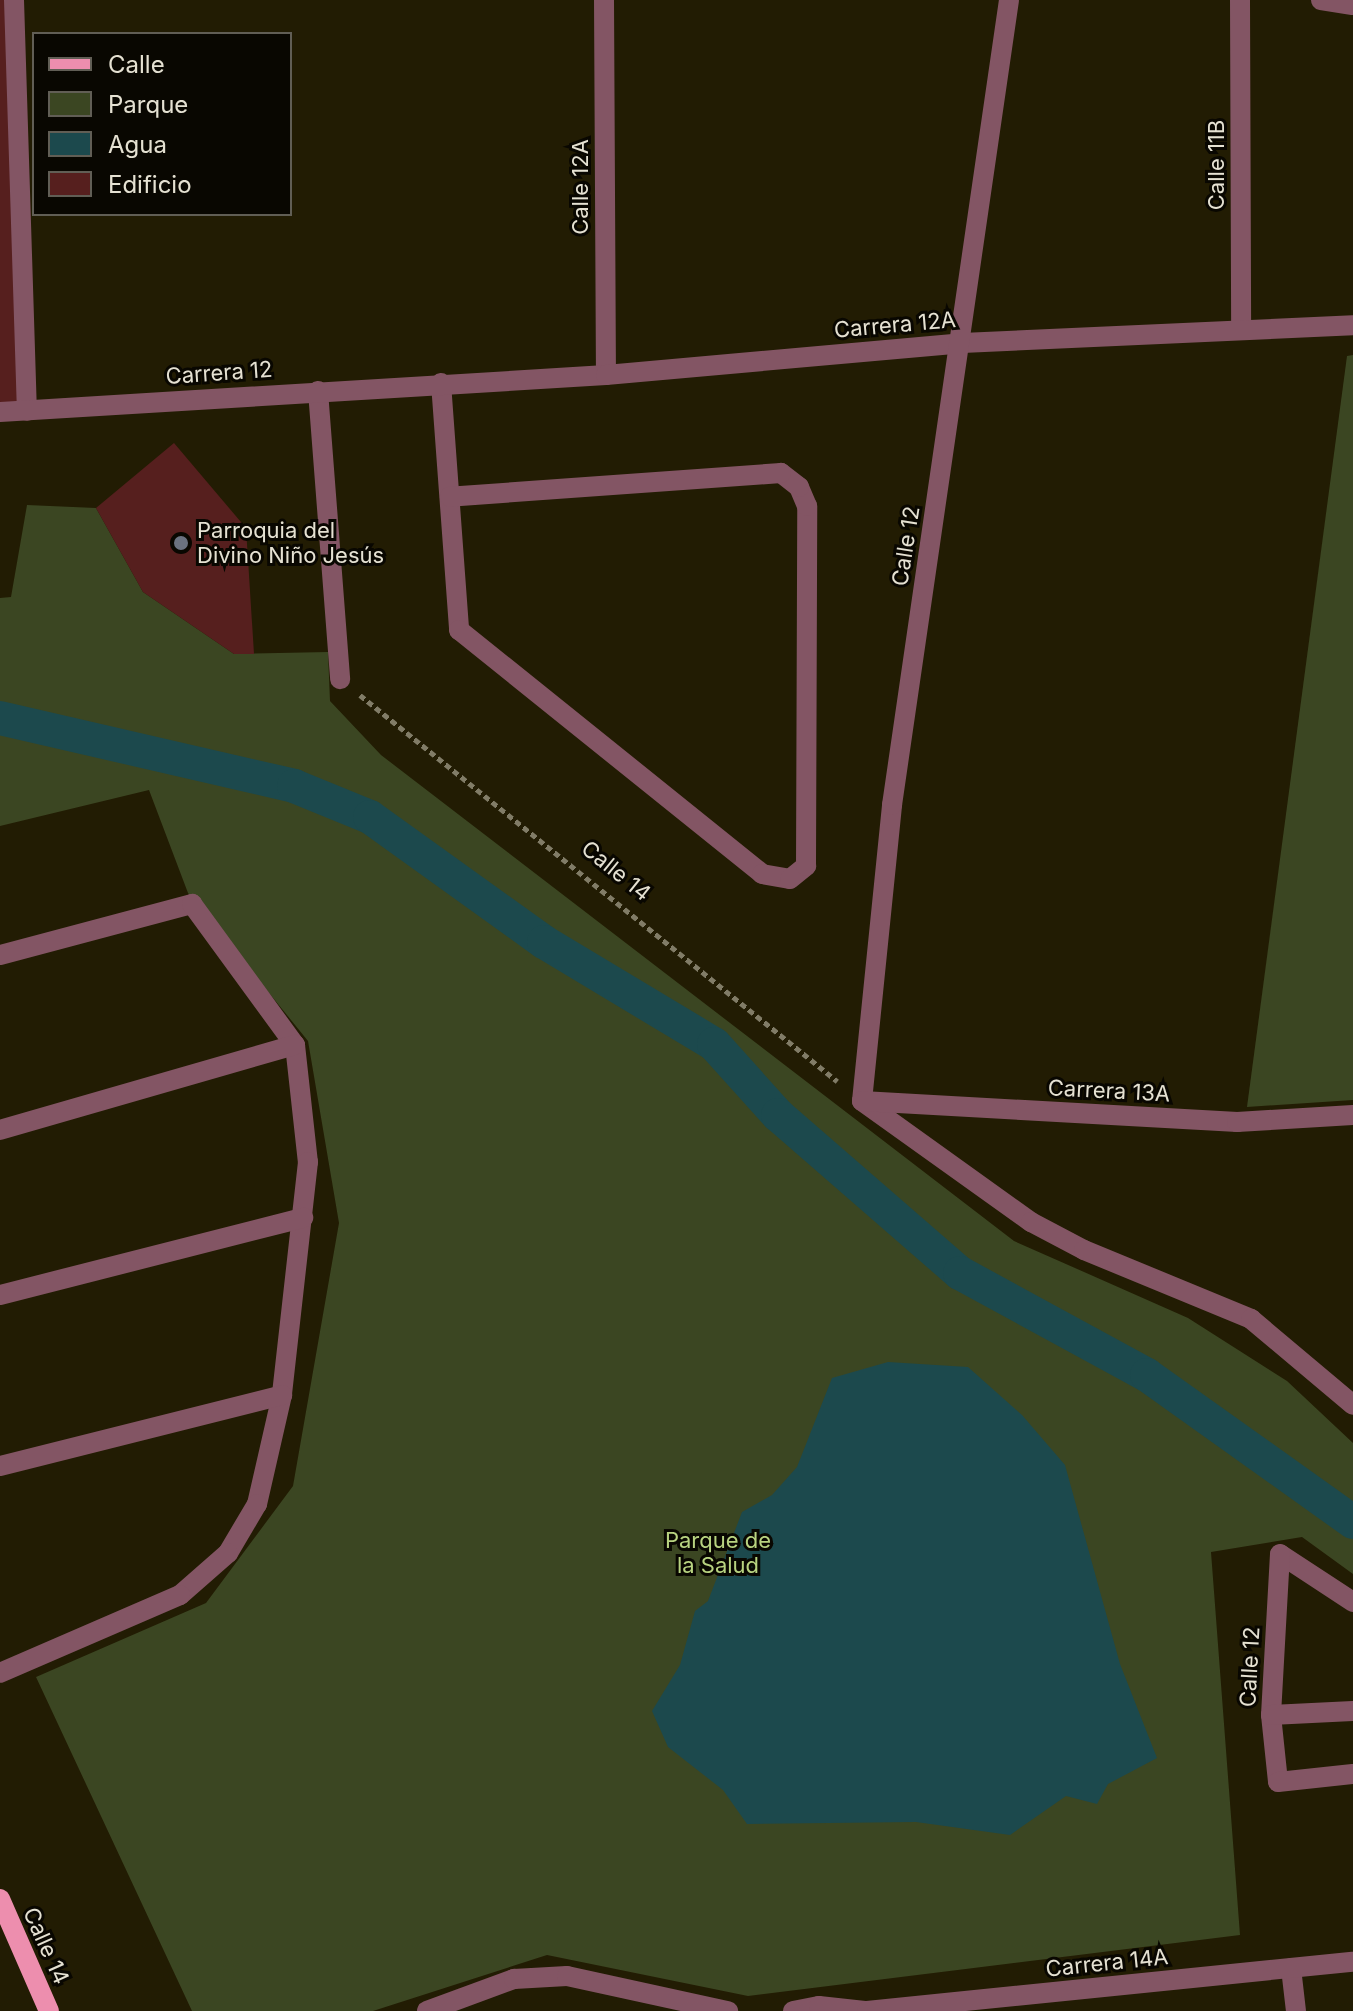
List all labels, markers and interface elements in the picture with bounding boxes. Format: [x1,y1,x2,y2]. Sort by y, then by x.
legend [32,32,292,216]
text: Calle [108,50,165,79]
text: Parque [108,90,188,119]
street label: Calle 11B [1204,120,1230,210]
text: Agua [108,130,167,159]
street label: Calle 12A [568,139,594,235]
text: Edificio [108,170,192,199]
street label: Carrera 12A [833,307,957,343]
street label: Carrera 12 [165,356,273,390]
street label: Calle 12 [887,504,925,588]
place label: Parroquia del Divino Niño Jesús [197,517,384,568]
marker: Parroquia del Divino Niño Jesús [172,534,190,552]
street label: Calle 14 [576,835,656,907]
street label: Carrera 13A [1047,1075,1171,1107]
park label: Parque de la Salud [665,1527,771,1578]
street label: Calle 12 [1235,1626,1265,1708]
street label: Calle 14 [17,1904,75,1988]
street label: Carrera 14A [1044,1943,1170,1983]

